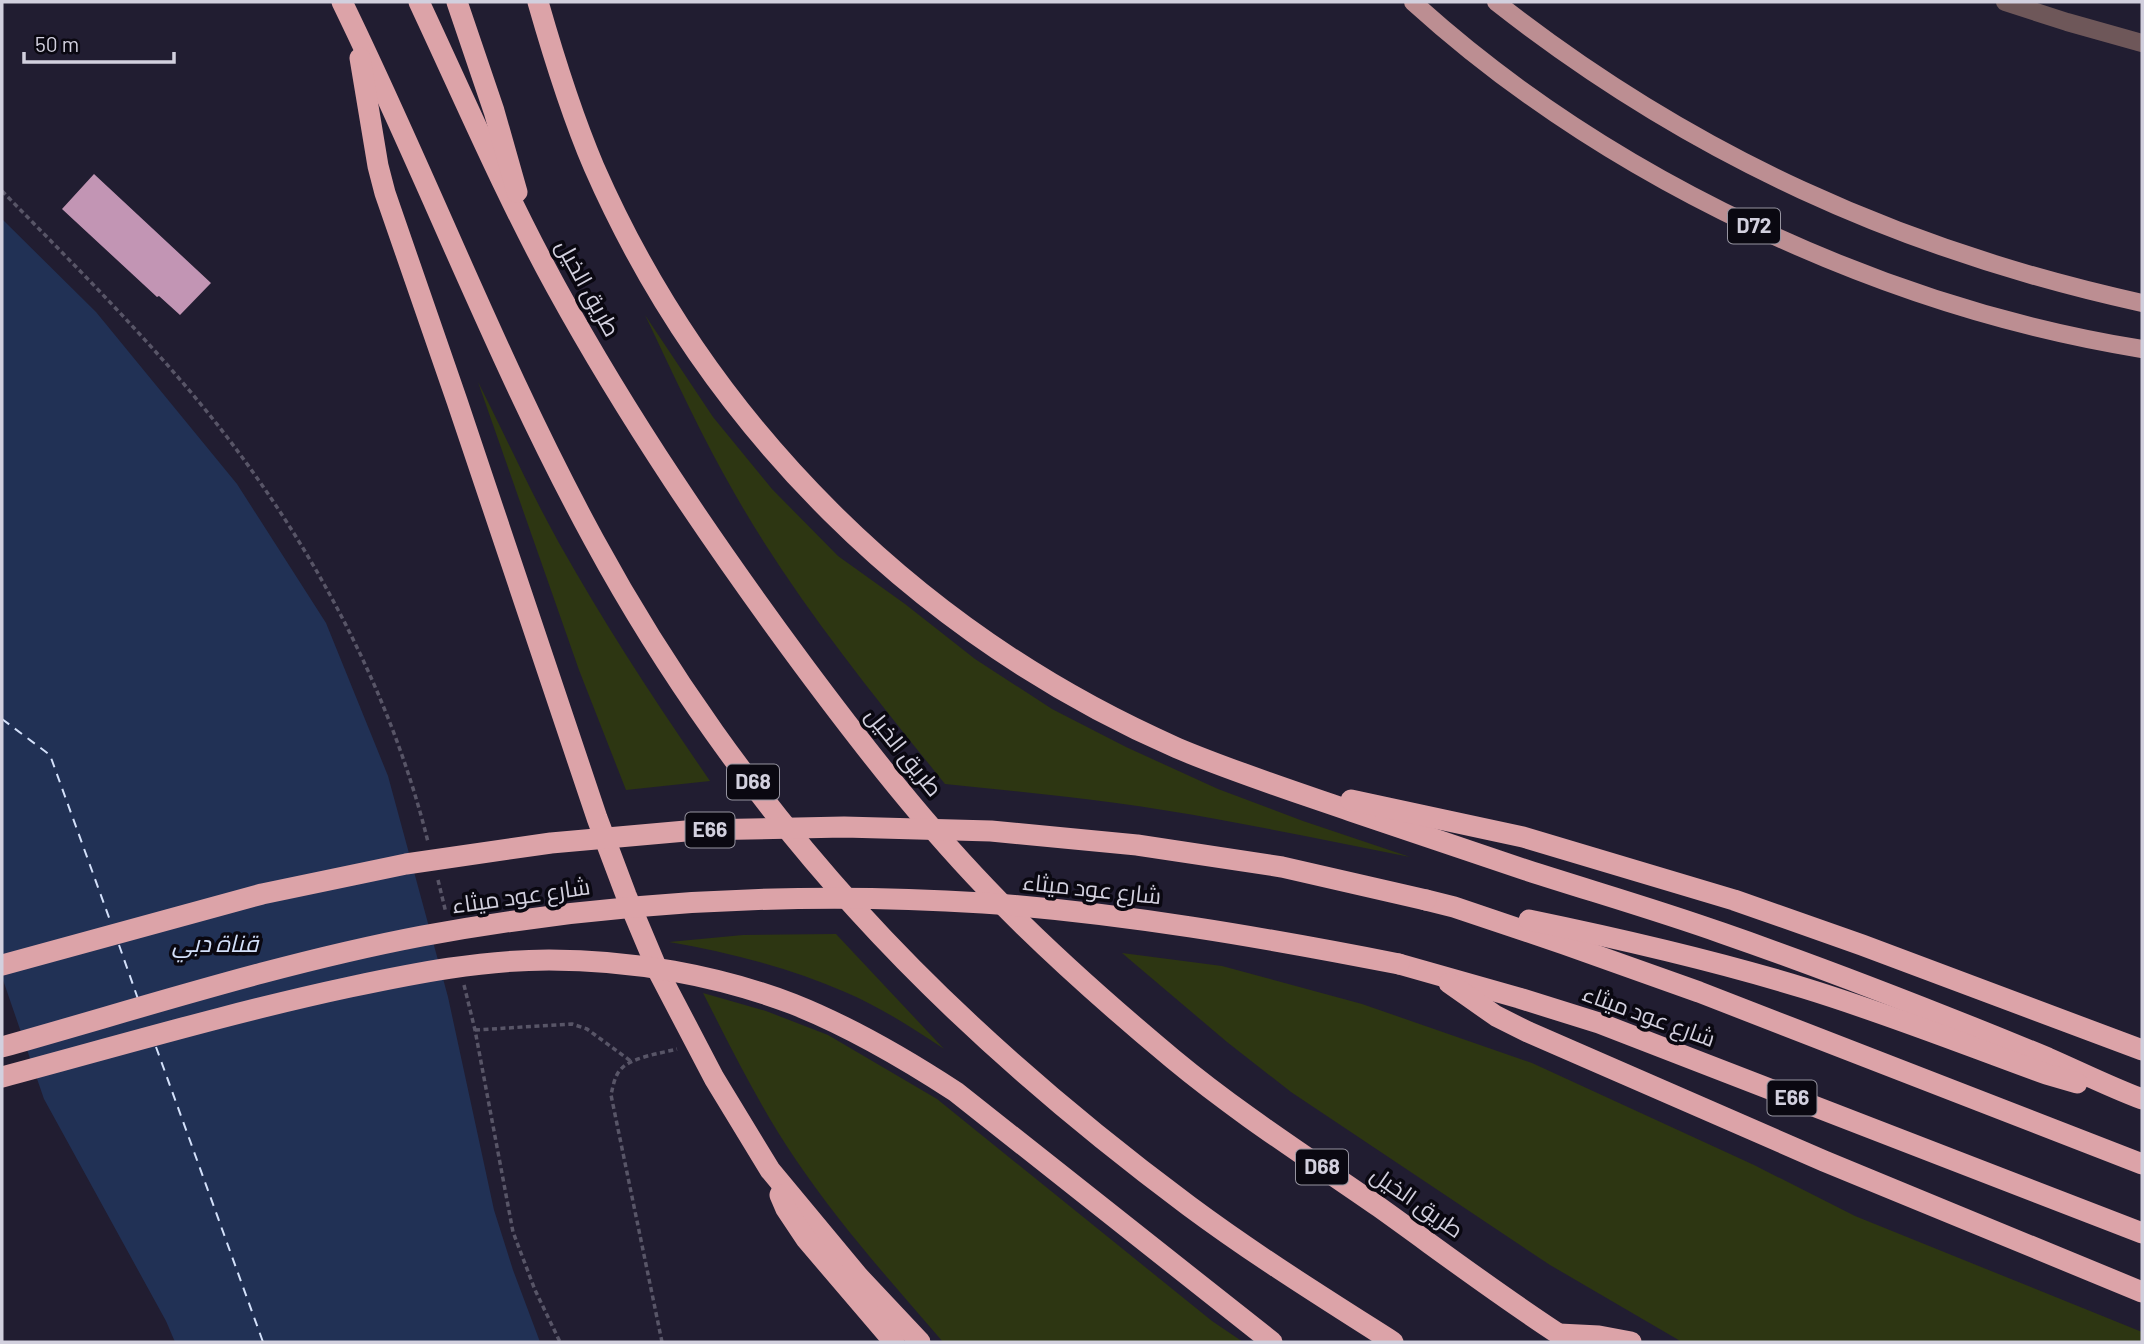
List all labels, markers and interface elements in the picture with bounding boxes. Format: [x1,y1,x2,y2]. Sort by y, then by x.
scale bar [24,21,175,65]
text: 50 m [35,31,79,56]
road number: D72 [1728,208,1780,244]
street label: طريق الخيل [550,234,627,341]
street label: طريق الخيل [860,701,949,802]
road number: D68 [727,764,779,800]
road number: E66 [686,812,734,848]
street label: شارع عود ميثاء [1021,867,1163,912]
street label: شارع عود ميثاء [450,871,592,922]
water label: قناة دبي [172,928,260,963]
street label: شارع عود ميثاء [1578,978,1720,1055]
road number: E66 [1768,1080,1816,1116]
road number: D68 [1296,1150,1348,1184]
street label: طريق الخيل [1365,1159,1469,1244]

